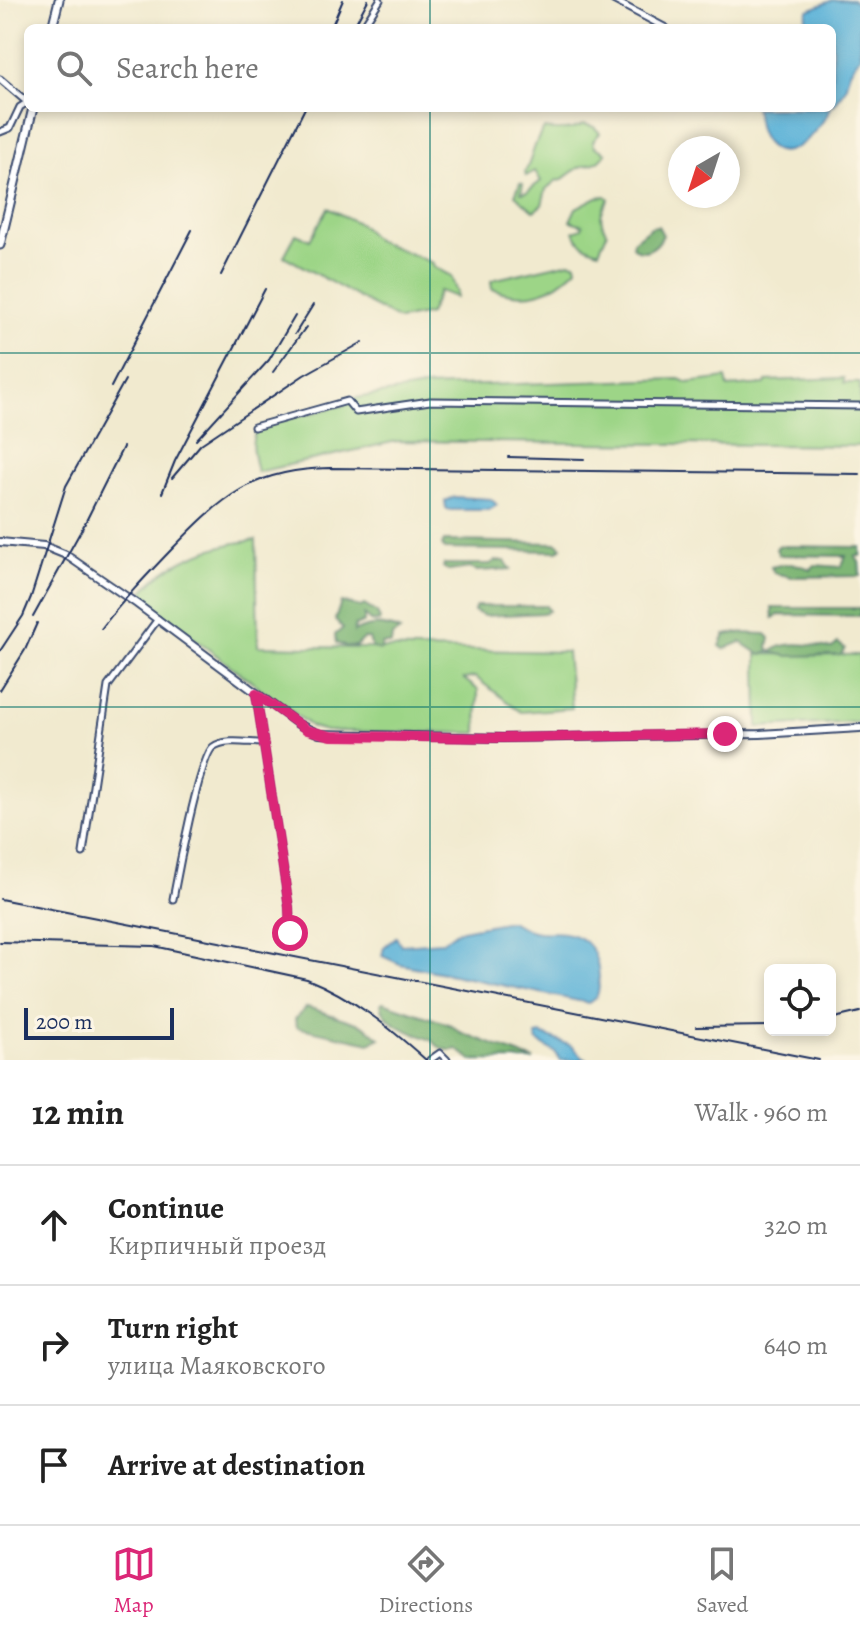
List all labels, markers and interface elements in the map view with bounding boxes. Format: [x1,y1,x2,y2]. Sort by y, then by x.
search box [24,24,836,112]
icon: search [52,46,96,90]
text: Search here [116,48,259,88]
north arrow [668,136,740,208]
route end [707,716,743,752]
route start [272,915,308,951]
map controls [764,964,836,1036]
button: locate [764,964,836,1036]
scale bar [24,1004,174,1040]
text: 200 m [36,1007,93,1037]
text: 12 min [32,1089,124,1136]
text: Walk · 960 m [695,1095,828,1130]
text: Continue [108,1188,224,1228]
icon: ahead [32,1203,76,1247]
text: 320 m [764,1208,828,1243]
text: Кирпичный проезд [108,1228,326,1263]
text: Turn right [108,1308,238,1348]
icon: right [32,1323,76,1367]
text: 640 m [764,1328,828,1363]
text: улица Маяковского [108,1348,326,1383]
icon: arrive [32,1443,76,1487]
text: Arrive at destination [108,1445,365,1485]
tab: Map [112,1542,156,1620]
tab: Directions [379,1542,473,1620]
tab: Saved [696,1542,748,1620]

